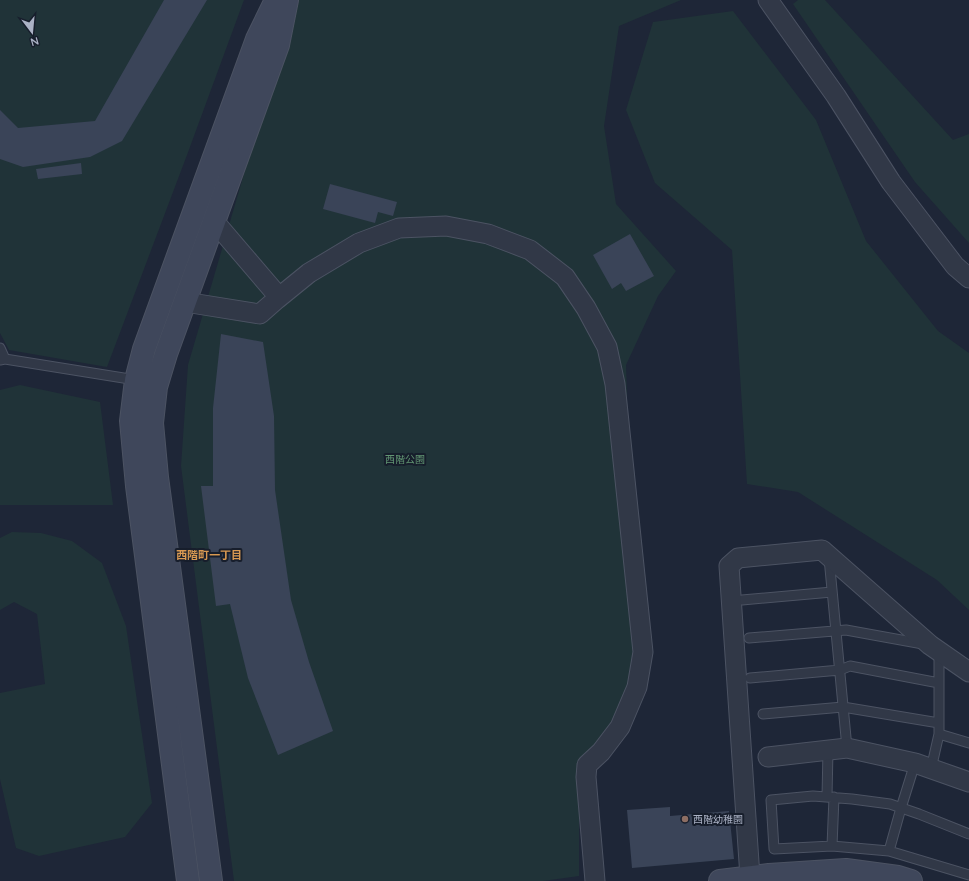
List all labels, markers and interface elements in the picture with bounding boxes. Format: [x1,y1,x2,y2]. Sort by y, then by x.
north arrow [12,12,52,52]
text: N [29,34,41,49]
park label: 西階公園 [385,453,425,466]
district label: 西階町一丁目 [176,548,242,562]
place label: 西階幼稚園 [693,813,743,826]
marker: 西階幼稚園 [680,814,690,824]

